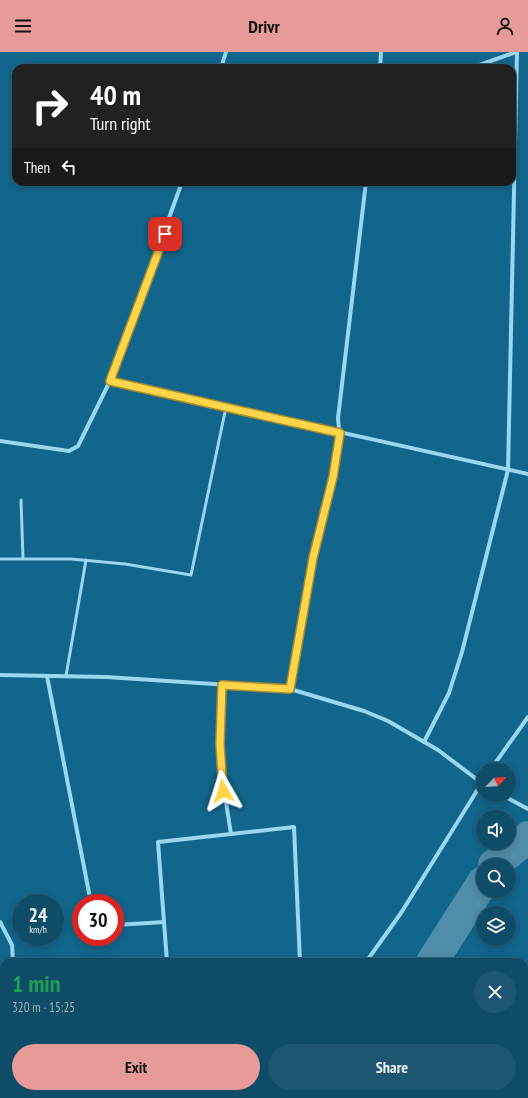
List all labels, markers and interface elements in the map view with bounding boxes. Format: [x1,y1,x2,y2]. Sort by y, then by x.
icon: menu [12,15,34,37]
text: Drivr [248,15,280,38]
icon: person [494,15,516,37]
text: 40 m [90,76,141,113]
icon: right [24,80,76,132]
text: Turn right [90,112,150,135]
icon: left [58,156,80,178]
text: Then [24,158,50,177]
pin [148,217,182,251]
icon: arrive [154,223,176,245]
north arrow [476,762,516,802]
map controls [476,762,516,946]
position arrow [202,770,244,812]
button: sound [476,810,516,850]
button: search [476,858,516,898]
speed limit sign: 30 [72,894,124,946]
text: 24 [28,902,48,928]
button: layers [476,906,516,946]
text: km/h [29,923,47,936]
text: 1 min [12,968,60,999]
button: close [474,971,516,1013]
text: 320 m · 15:25 [12,999,75,1016]
button: Exit [12,1044,260,1090]
button: Share [268,1044,516,1090]

